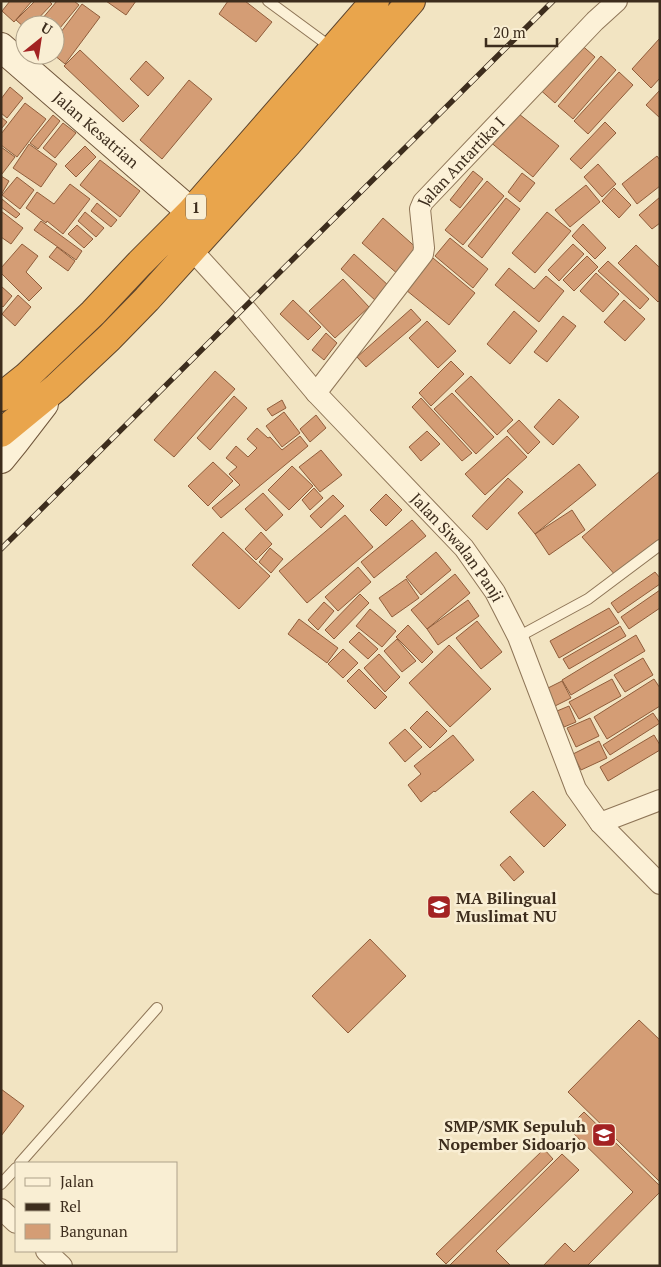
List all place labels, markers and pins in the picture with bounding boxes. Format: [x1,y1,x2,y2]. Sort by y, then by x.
place label: MA Bilingual Muslimat NU [456,887,557,927]
school or university icon: MA Bilingual Muslimat NU [426,894,452,920]
place label: SMP/SMK Sepuluh Nopember Sidoarjo [438,1115,587,1155]
school or university icon: SMP/SMK Sepuluh Nopember Sidoarjo [591,1122,617,1148]

